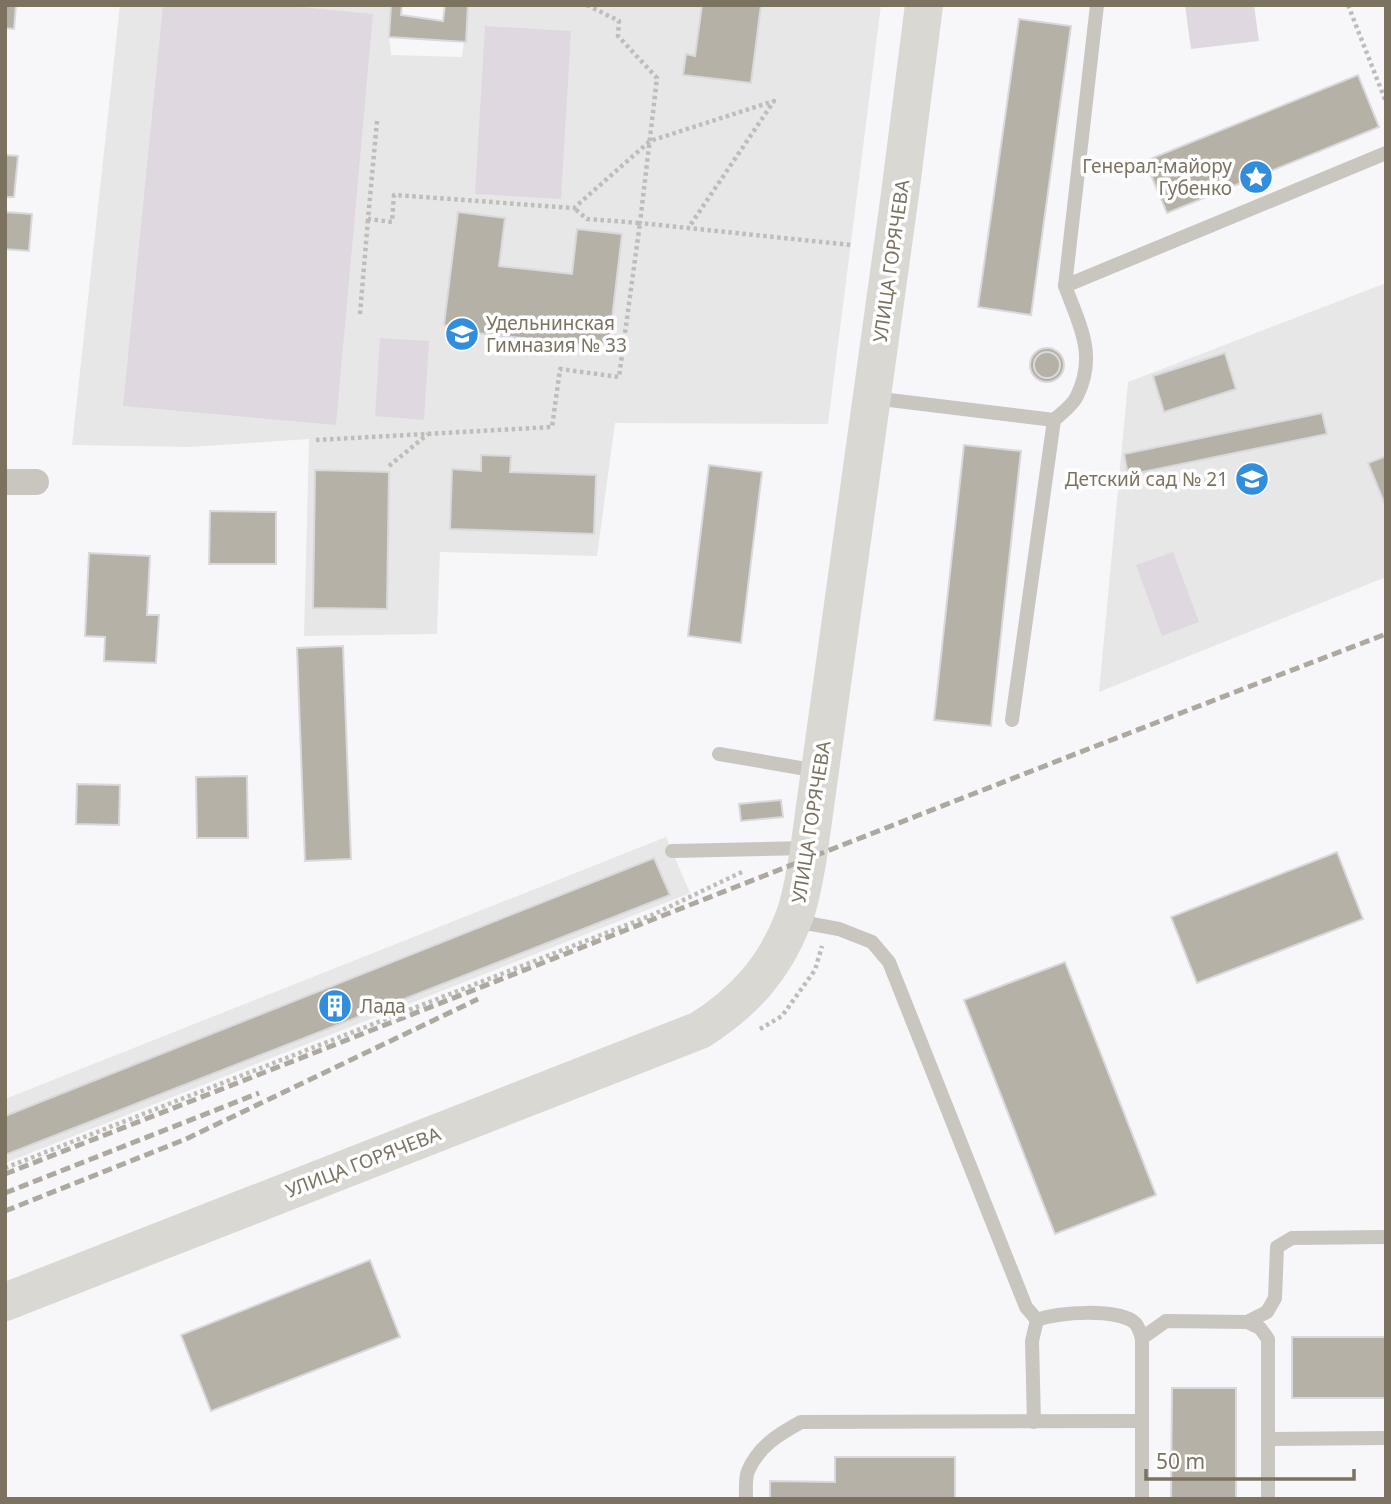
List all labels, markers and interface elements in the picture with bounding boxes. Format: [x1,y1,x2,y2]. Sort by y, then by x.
place label: Генерал-майору Губенко [1082,153,1232,201]
place icon: Генерал-майору Губенко [1237,158,1275,196]
street label: УЛИЦА ГОРЯЧЕВА [867,177,915,344]
place label: Удельнинская Гимназия № 33 [486,310,627,358]
school or university icon: Удельнинская Гимназия № 33 [443,315,481,353]
school or university icon: Детский сад № 21 [1233,460,1271,498]
place label: Детский сад № 21 [1065,466,1228,492]
street label: УЛИЦА ГОРЯЧЕВА [785,738,837,905]
building icon: Лада [316,987,354,1025]
place label: Лада [360,993,406,1019]
street label: УЛИЦА ГОРЯЧЕВА [282,1120,445,1204]
scale bar [1146,1438,1354,1482]
text: 50 m [1156,1447,1205,1475]

